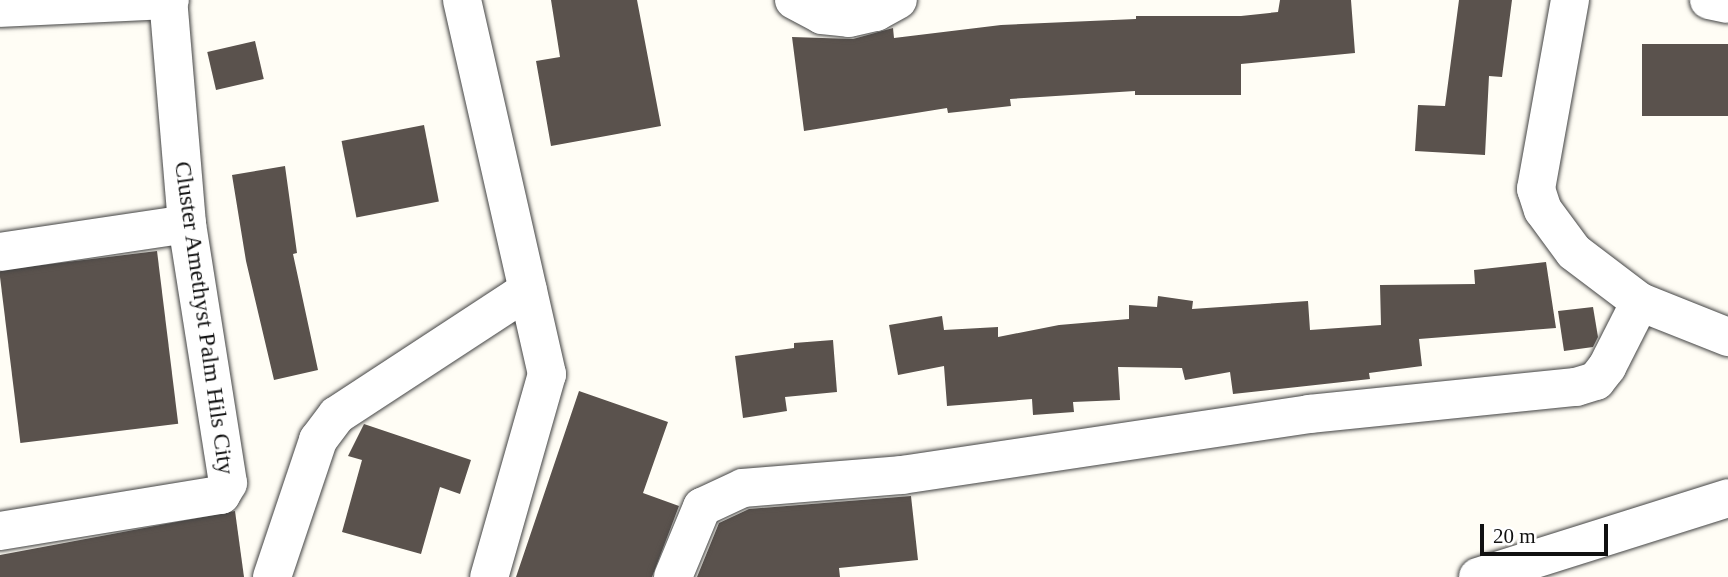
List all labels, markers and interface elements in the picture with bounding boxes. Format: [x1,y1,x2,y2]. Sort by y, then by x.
street label: Cluster Amethyst Palm Hils City [168,159,240,477]
scale bar [1483,510,1611,554]
text: 20 m [1493,524,1536,548]

